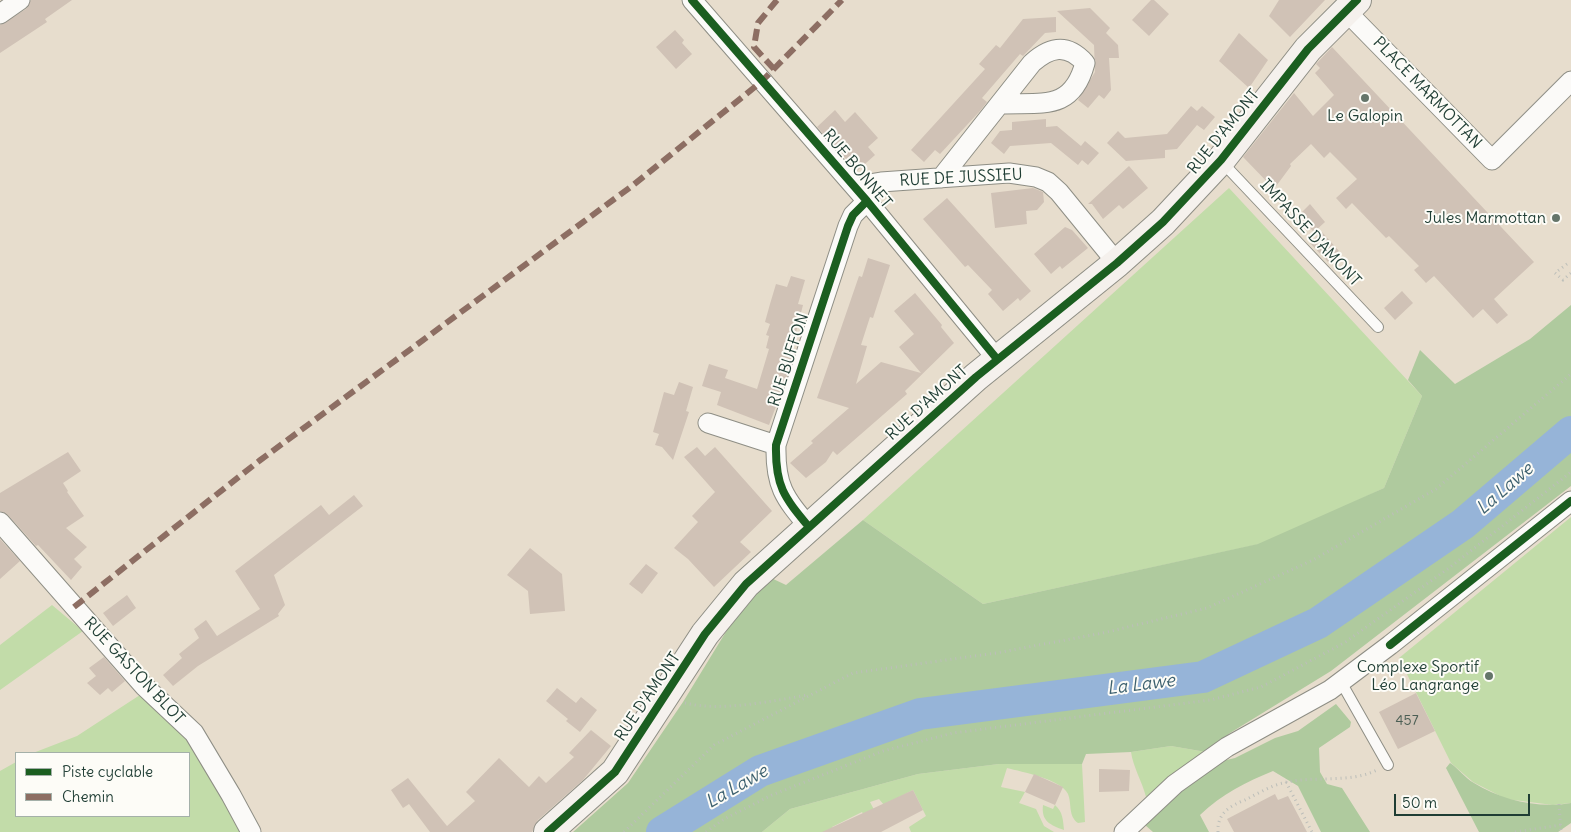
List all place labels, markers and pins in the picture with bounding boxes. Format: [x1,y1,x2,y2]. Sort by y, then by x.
marker: Le Galopin [1359,92,1371,104]
place label: Le Galopin [1327,106,1403,126]
place label: Jules Marmottan [1425,208,1546,228]
marker: Jules Marmottan [1550,212,1562,224]
place label: Complexe Sportif Léo Langrange [1357,657,1479,695]
marker: Complexe Sportif Léo Langrange [1483,670,1495,682]

